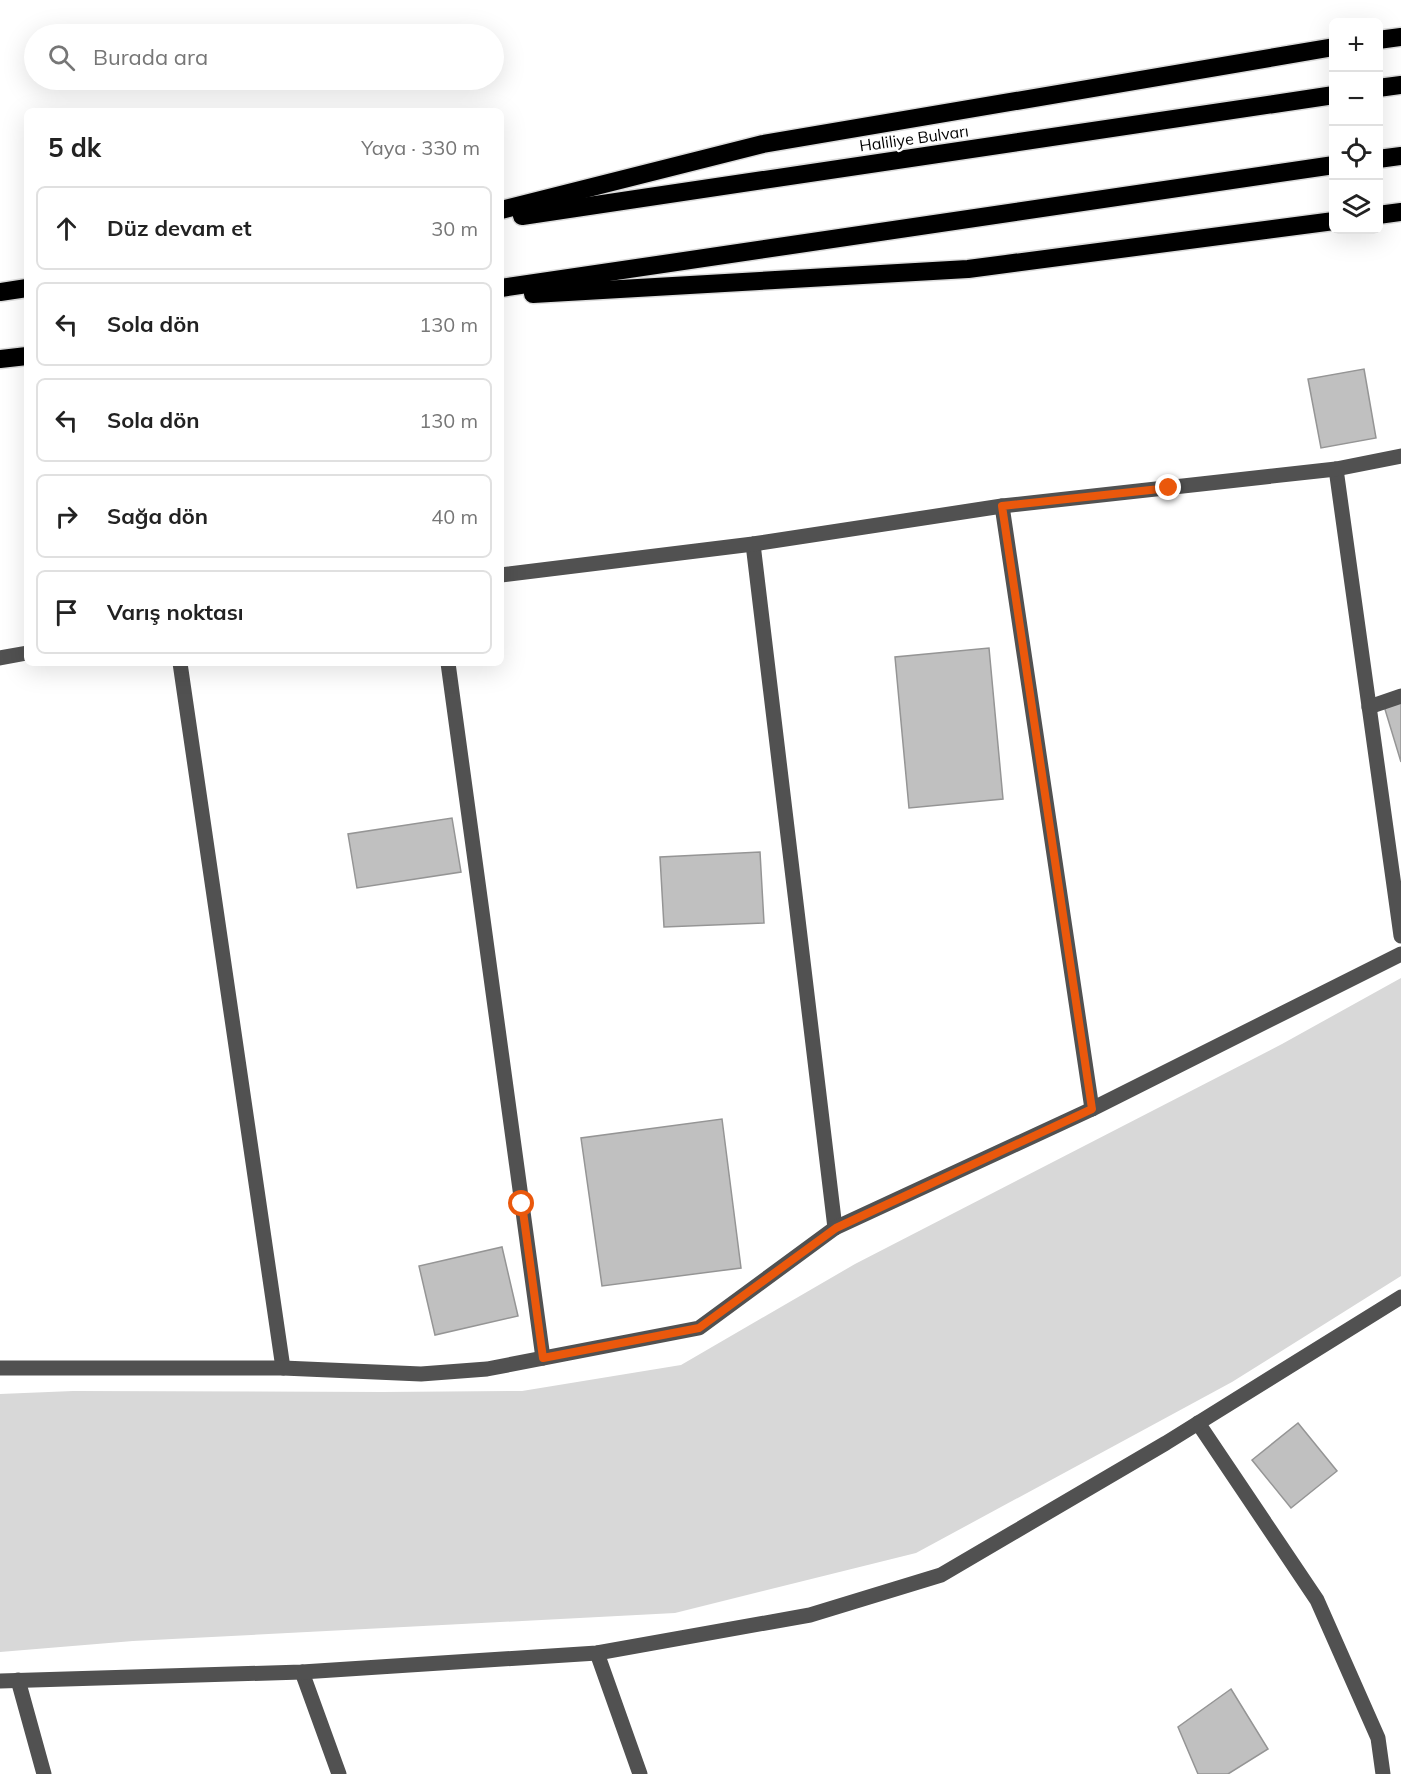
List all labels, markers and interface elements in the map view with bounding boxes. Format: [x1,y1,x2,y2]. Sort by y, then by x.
map controls [1329,18,1383,234]
button: + [1329,18,1383,72]
search box [24,24,504,90]
icon: search [45,41,78,74]
text: Burada ara [93,43,208,71]
button: − [1329,72,1383,126]
street label: Haliliye Bulvarı [858,120,970,156]
button: locate [1329,126,1383,180]
text: 5 dk [48,131,101,164]
text: Yaya · 330 m [361,135,480,160]
button: layers [1329,180,1383,234]
icon: ahead [50,212,83,245]
text: Düz devam et [107,214,252,242]
text: 30 m [431,216,478,241]
icon: left [50,308,83,341]
text: Sola dön [107,310,200,338]
text: 130 m [419,312,478,337]
icon: left [50,404,83,437]
text: Sola dön [107,406,200,434]
text: 130 m [419,408,478,433]
route end [1155,474,1181,500]
icon: right [50,500,83,533]
text: Sağa dön [107,502,208,530]
text: 40 m [431,504,478,529]
icon: arrive [50,596,83,629]
text: Varış noktası [107,598,243,626]
route start [508,1190,534,1216]

